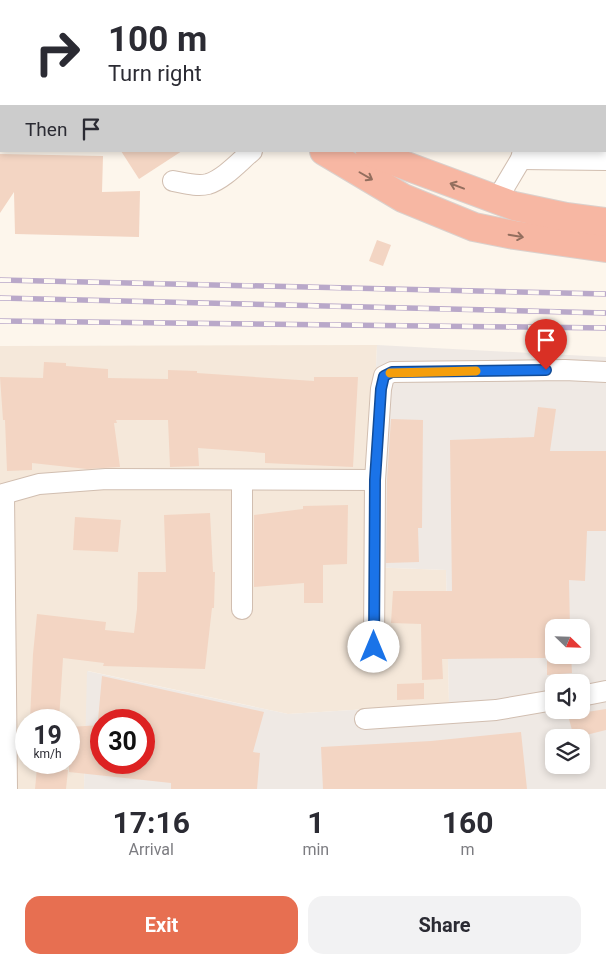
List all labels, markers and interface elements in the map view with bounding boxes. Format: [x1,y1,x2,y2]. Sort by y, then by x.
text: 100 m [108,19,207,60]
icon: right [25,20,90,85]
text: Turn right [108,61,202,86]
icon: arrive [77,115,105,143]
text: Then [25,118,67,141]
one-way arrow [358,172,373,182]
one-way arrow [450,181,465,190]
one-way arrow [508,231,524,241]
pin [525,319,567,370]
icon: arrive [532,326,560,354]
north arrow [545,619,590,664]
map controls [545,619,590,774]
position arrow [347,620,399,672]
button: sound [545,674,590,719]
speed limit sign: 30 [90,709,155,774]
text: 19 [33,721,62,750]
button: layers [545,729,590,774]
text: km/h [33,747,62,761]
text: 17:16 [113,805,190,840]
text: 1 [307,805,324,840]
text: 160 [442,805,493,840]
text: Arrival [129,840,174,859]
text: min [302,840,329,859]
text: m [461,840,475,859]
button: Exit [25,896,298,954]
button: Share [308,896,581,954]

